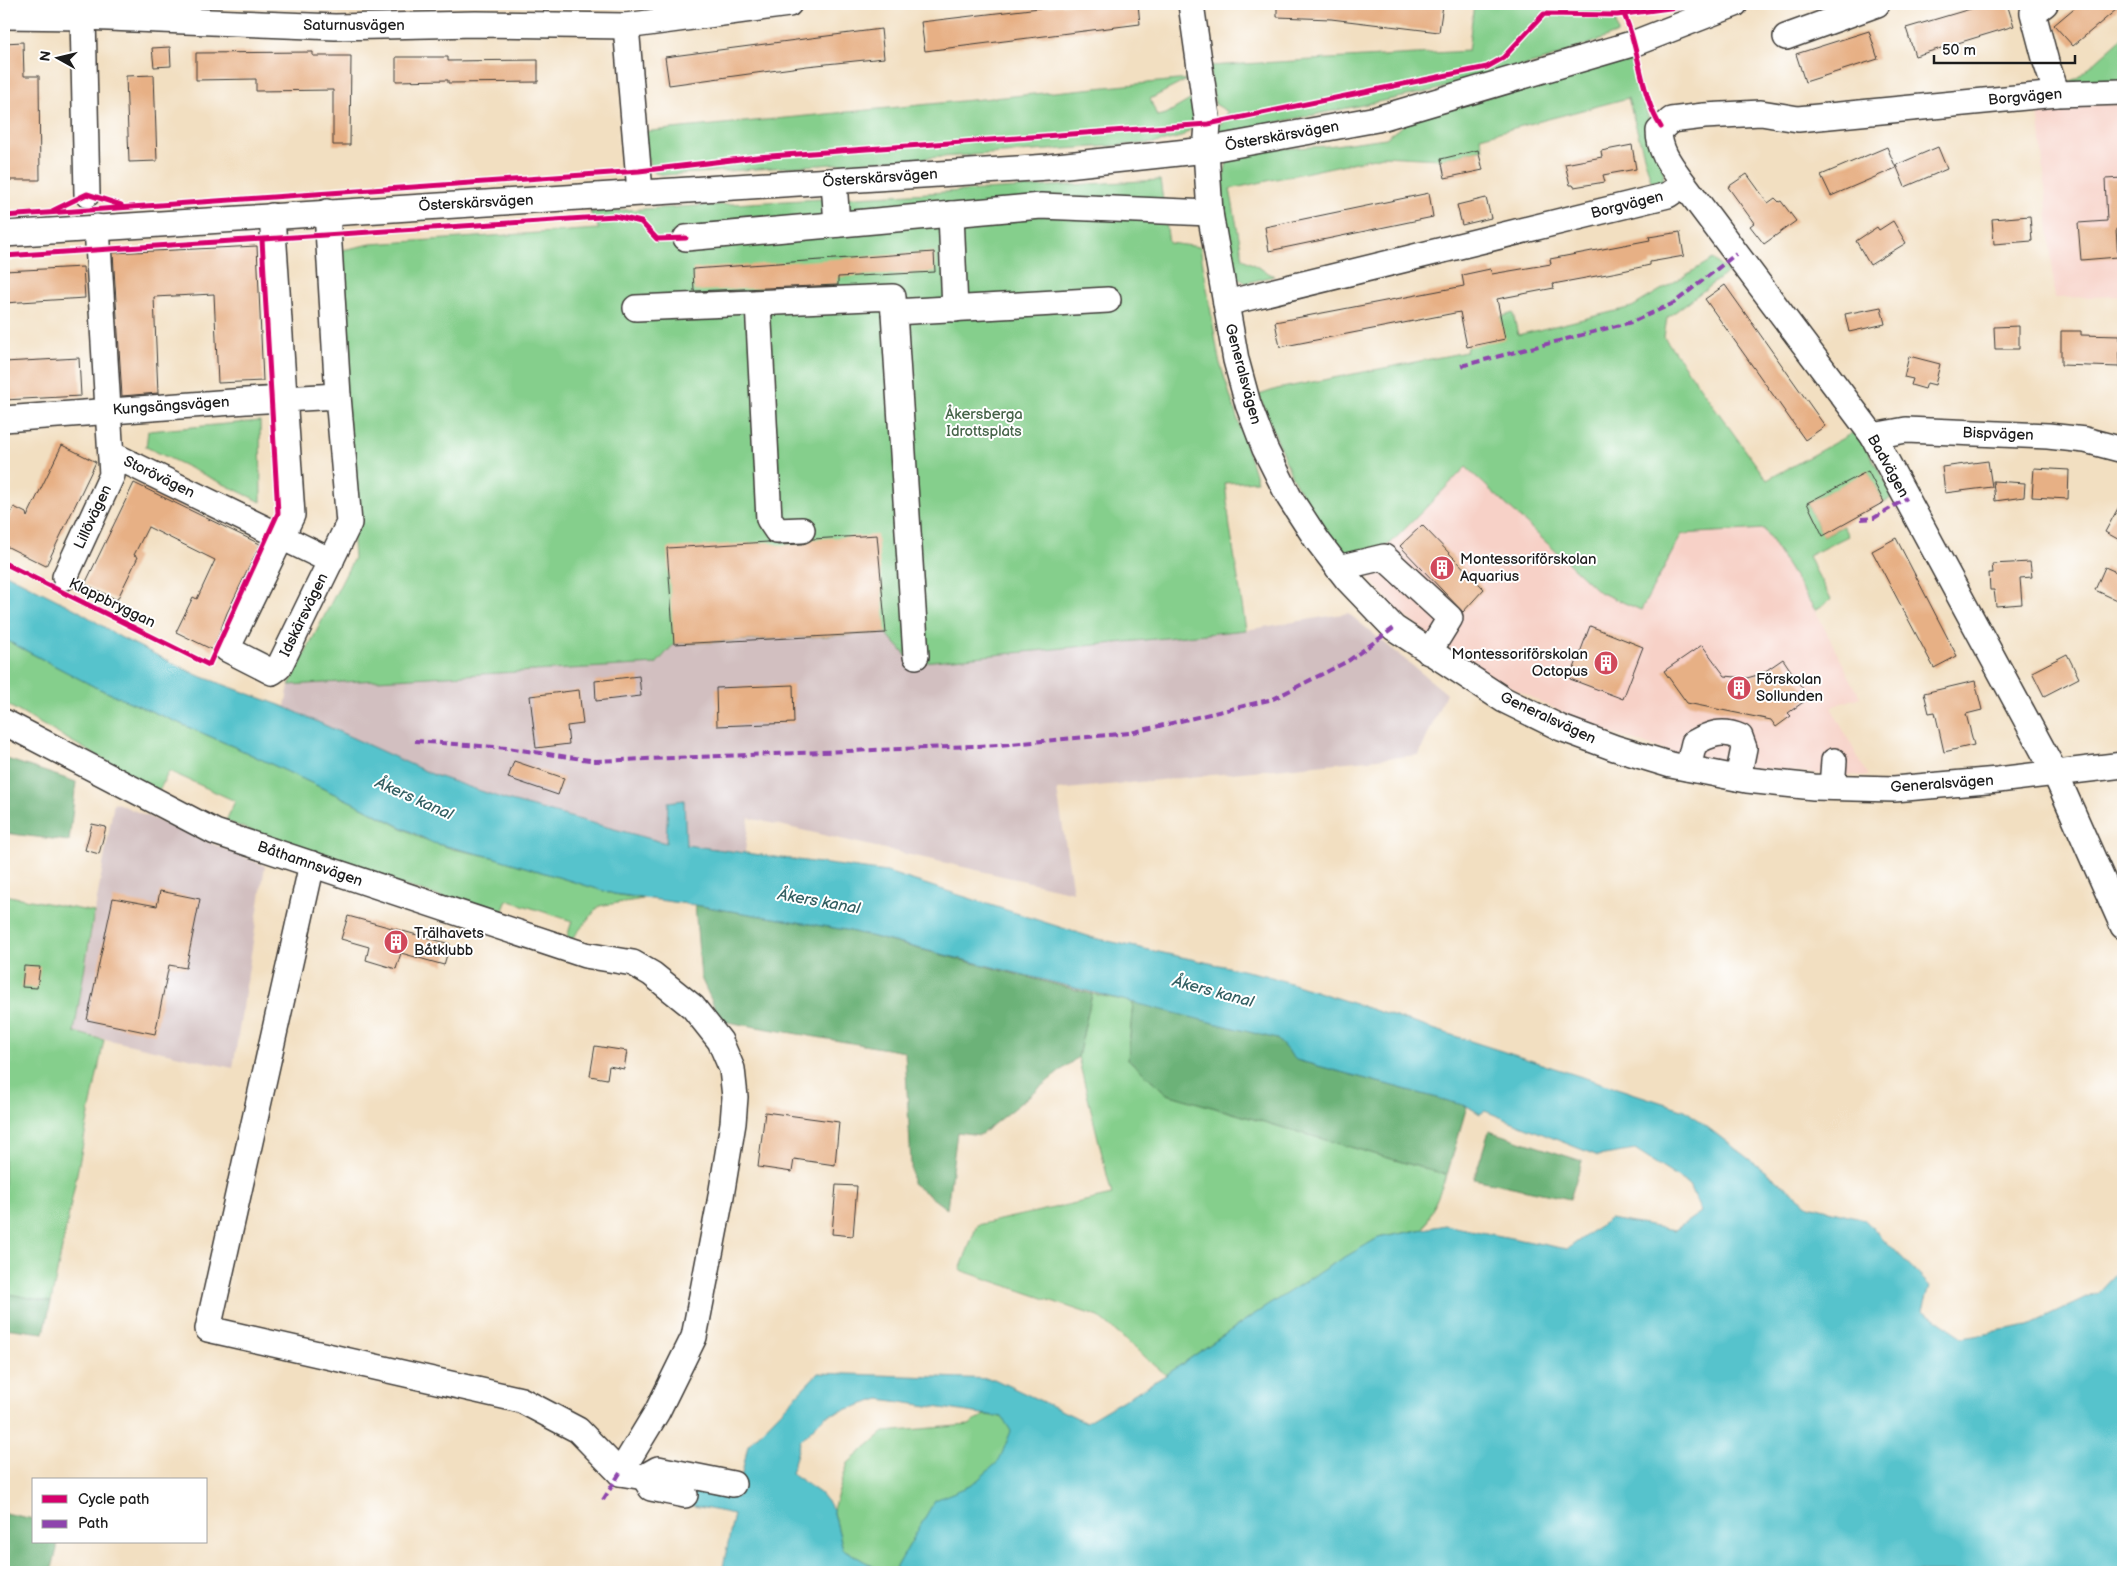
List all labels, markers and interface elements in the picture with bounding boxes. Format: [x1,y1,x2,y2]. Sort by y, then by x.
street label: Saturnusvägen [303,16,405,35]
north arrow [32,32,82,82]
scale bar [1934,32,2076,64]
text: 50 m [1942,41,1976,60]
text: N [36,50,55,63]
street label: Borgvägen [1987,84,2063,110]
street label: Österskärsvägen [1224,117,1340,155]
street label: Österskärsvägen [822,165,938,191]
street label: Borgvägen [1589,187,1665,223]
street label: Österskärsvägen [418,190,534,216]
street label: Generalsvägen [1220,322,1266,426]
street label: Kungsängsvägen [112,392,230,420]
park label: Åkersberga Idrottsplats [945,404,1023,441]
street label: Bispvägen [1962,423,2034,445]
street label: Badvägen [1863,431,1913,501]
street label: Storövägen [120,452,198,502]
street label: Lillövägen [70,482,116,552]
place label: Montessoriförskolan Aquarius [1460,550,1596,586]
building icon: Montessoriförskolan Aquarius [1429,555,1455,581]
street label: Idskärsvägen [276,570,332,660]
street label: Klappbryggan [66,574,158,632]
place label: Montessoriförskolan Octopus [1452,645,1589,681]
building icon: Montessoriförskolan Octopus [1593,650,1619,676]
place label: Förskolan Sollunden [1756,670,1823,706]
building icon: Förskolan Sollunden [1726,675,1752,701]
street label: Generalsvägen [1497,688,1599,748]
water label: Åkers kanal [371,770,458,825]
street label: Generalsvägen [1890,771,1994,797]
street label: Båthamnsvägen [255,837,365,891]
water label: Åkers kanal [775,882,863,919]
place label: Trälhavets Båtklubb [414,924,484,960]
building icon: Trälhavets Båtklubb [383,929,409,955]
water label: Åkers kanal [1169,969,1258,1012]
legend [32,1478,208,1544]
text: Cycle path [78,1490,149,1509]
text: Path [78,1514,108,1533]

